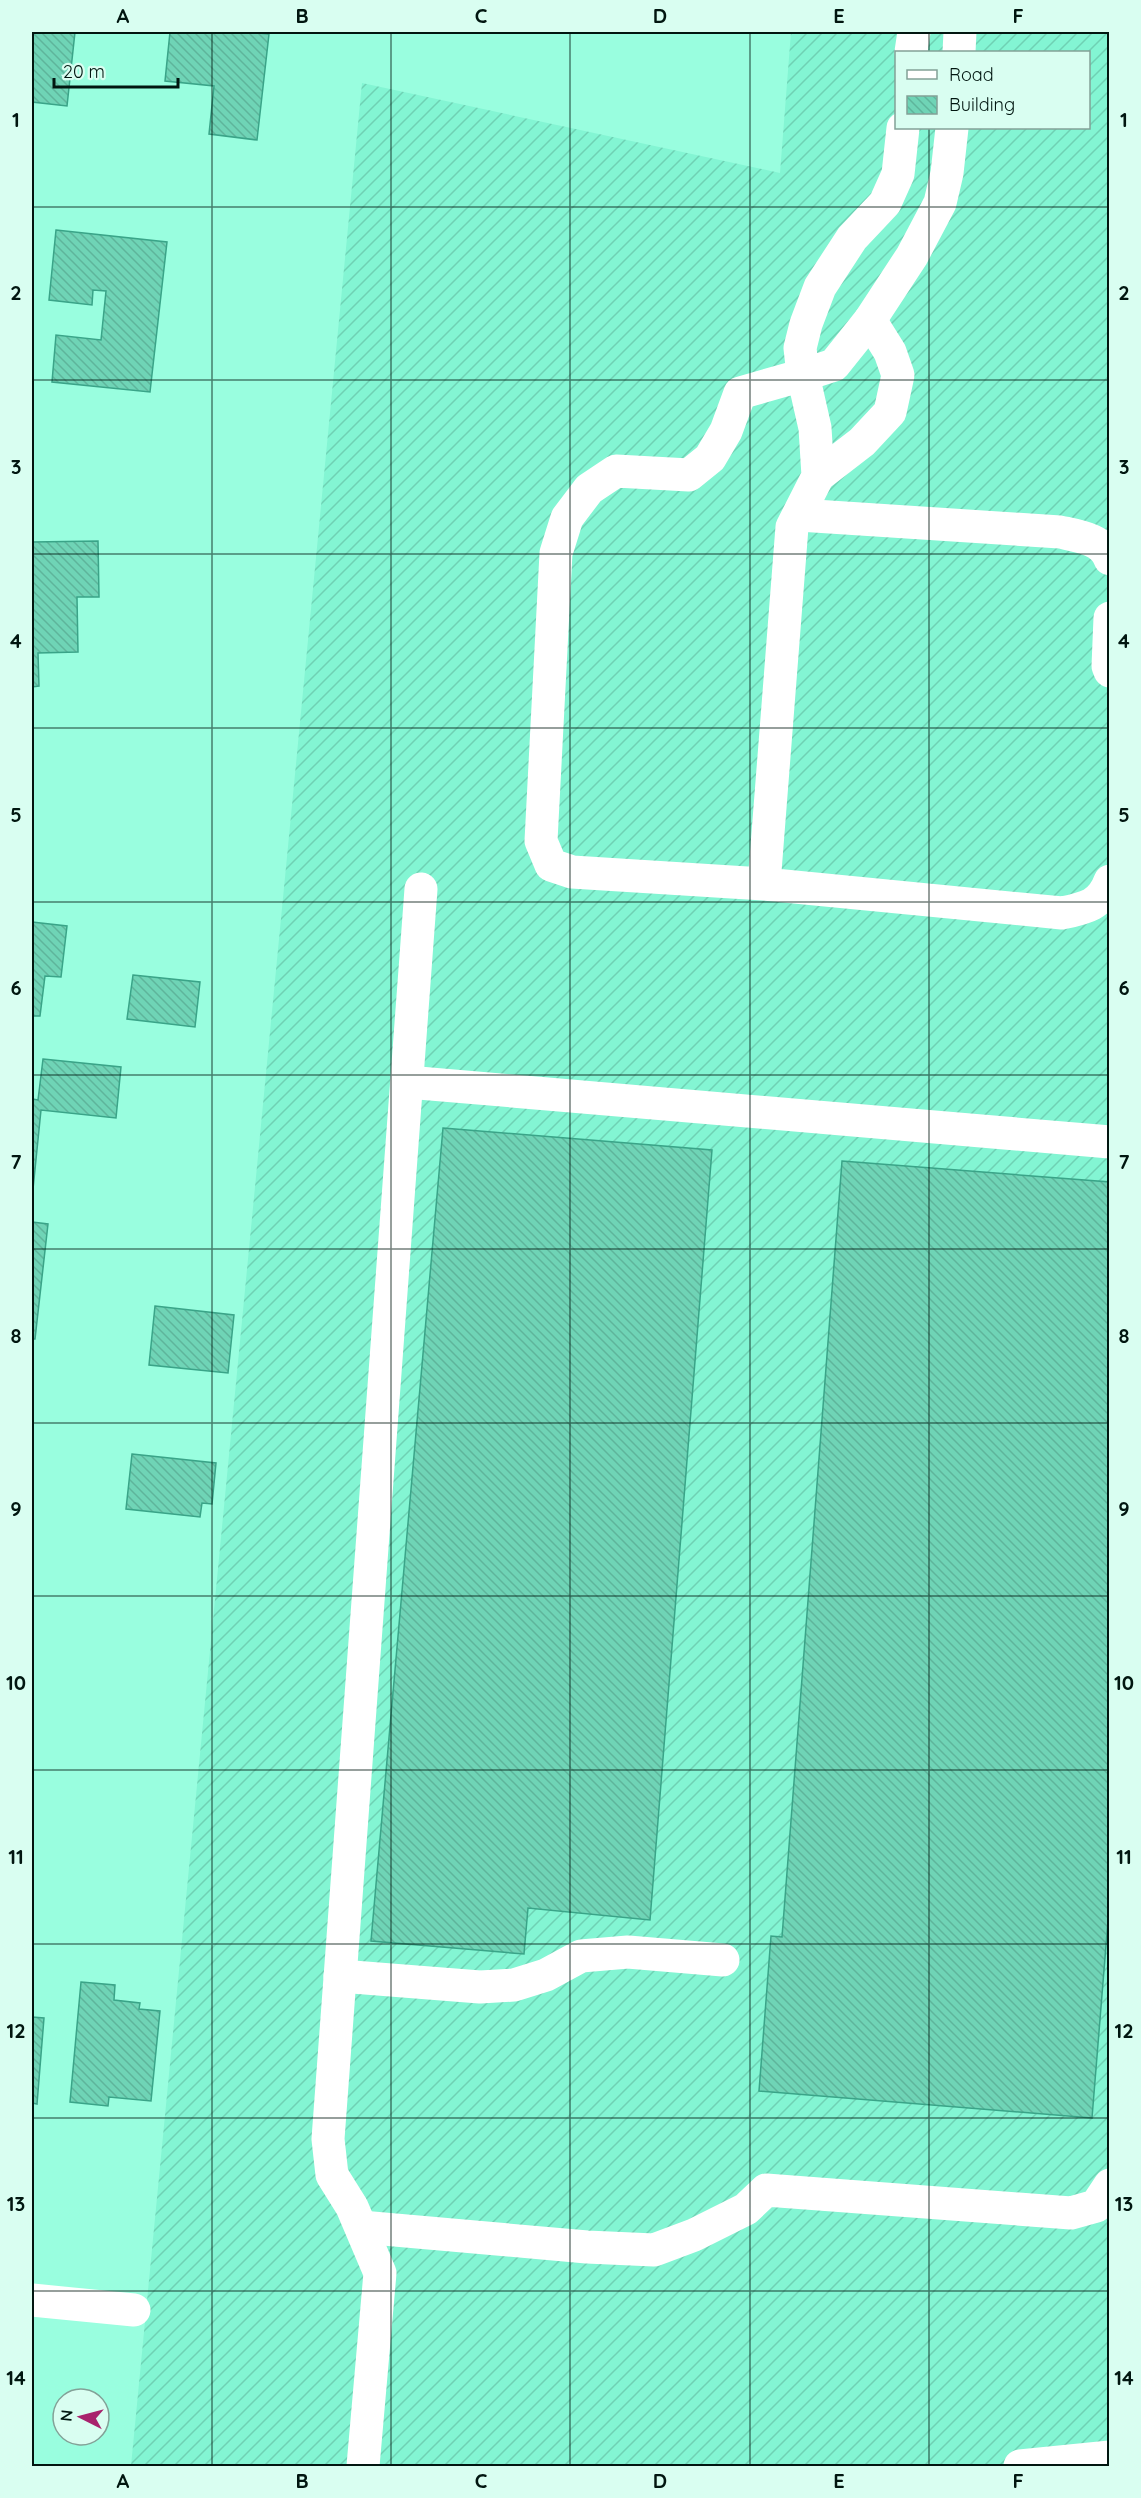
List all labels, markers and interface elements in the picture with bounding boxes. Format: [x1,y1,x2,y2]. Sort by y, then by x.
text: A [117,3,130,28]
text: B [295,3,309,28]
text: C [475,3,488,28]
text: D [653,3,667,28]
text: E [833,3,845,28]
text: F [1012,3,1024,28]
scale bar [54,51,178,89]
legend [895,51,1090,129]
text: 20 m [63,60,105,83]
text: Road [949,63,994,86]
text: Building [949,93,1015,116]
text: 1 [12,107,20,132]
text: 1 [1120,107,1128,132]
text: 2 [10,280,22,305]
text: 2 [1118,280,1130,305]
text: 3 [11,454,21,479]
text: 3 [1119,454,1129,479]
text: 4 [10,628,22,653]
text: 4 [1118,628,1130,653]
text: 5 [10,802,22,827]
text: 5 [1118,802,1130,827]
text: 6 [10,975,22,1000]
text: 6 [1118,975,1130,1000]
text: 7 [11,1149,22,1174]
text: 7 [1119,1149,1130,1174]
text: 8 [11,1323,22,1348]
text: 8 [1119,1323,1130,1348]
text: 9 [10,1496,22,1521]
text: 9 [1118,1496,1130,1521]
text: 10 [6,1670,26,1695]
text: 10 [1114,1670,1134,1695]
text: 11 [8,1844,24,1869]
text: 11 [1116,1844,1132,1869]
text: 12 [6,2018,26,2043]
text: 12 [1114,2018,1134,2043]
text: 13 [7,2191,25,2216]
text: 13 [1115,2191,1133,2216]
text: 14 [6,2365,26,2390]
text: 14 [1114,2365,1134,2390]
north arrow [51,2387,111,2447]
text: N [56,2409,77,2422]
text: A [117,2468,130,2493]
text: B [295,2468,309,2493]
text: C [475,2468,488,2493]
text: D [653,2468,667,2493]
text: E [833,2468,845,2493]
text: F [1012,2468,1024,2493]

